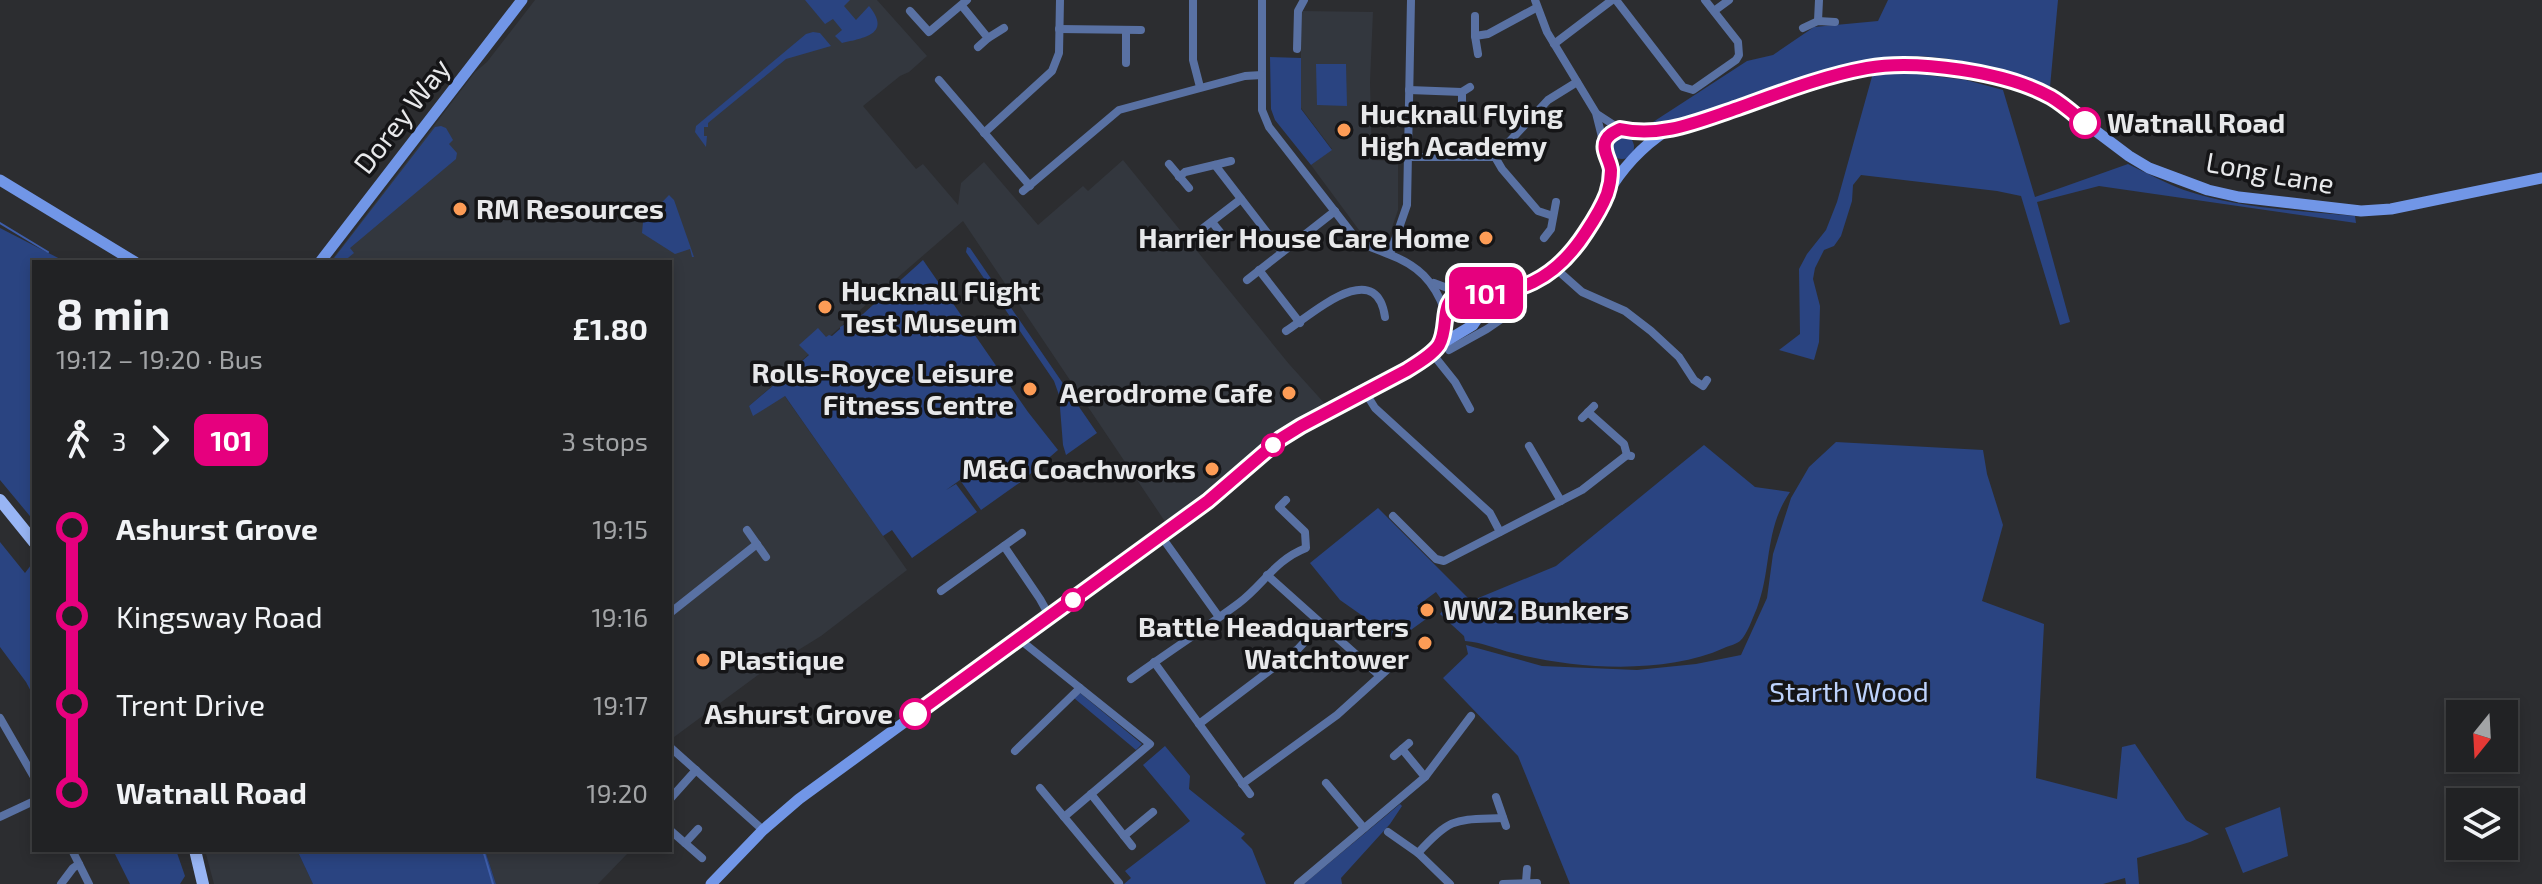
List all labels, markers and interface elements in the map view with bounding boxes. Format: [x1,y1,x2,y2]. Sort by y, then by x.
street label: Dorey Way [346,51,457,180]
place label: Hucknall Flying High Academy [1360,96,1563,162]
place label: Watnall Road [2107,105,2285,139]
marker: Watnall Road [2070,108,2100,138]
marker: Hucknall Flying High Academy [1335,121,1353,139]
street label: Long Lane [2203,144,2337,200]
place label: RM Resources [476,191,664,225]
marker: RM Resources [451,200,469,218]
place label: Harrier House Care Home [1138,220,1470,254]
marker: Harrier House Care Home [1477,229,1495,247]
line badge: 101 [1440,267,1532,319]
place label: Hucknall Flight Test Museum [841,273,1041,339]
text: 101 [1465,276,1507,310]
text: 8 min [56,286,170,339]
marker: Hucknall Flight Test Museum [816,298,834,316]
text: £1.80 [573,310,648,346]
text: 19:12 – 19:20 · Bus [56,343,263,374]
place label: Rolls-Royce Leisure Fitness Centre [751,355,1014,421]
place label: Aerodrome Cafe [1060,375,1273,409]
marker: Rolls-Royce Leisure Fitness Centre [1021,380,1039,398]
marker: Aerodrome Cafe [1280,384,1298,402]
icon: walk [56,418,100,462]
icon: forward [138,418,182,462]
text: 101 [210,423,252,457]
text: 3 [112,425,126,456]
text: 3 stops [562,425,648,456]
unlabelled marker [1262,434,1284,456]
place label: M&G Coachworks [962,451,1196,485]
marker: M&G Coachworks [1203,460,1221,478]
text: Ashurst Grove [116,510,318,546]
text: 19:15 [592,513,648,544]
unlabelled marker [1062,589,1084,611]
place label: WW2 Bunkers [1443,592,1629,626]
text: Kingsway Road [116,598,323,634]
text: 19:16 [591,601,648,632]
marker: WW2 Bunkers [1418,601,1436,619]
place label: Battle Headquarters Watchtower [1138,609,1409,675]
marker: Battle Headquarters Watchtower [1416,634,1434,652]
place label: Plastique [719,642,845,676]
marker: Plastique [694,651,712,669]
park label: Starth Wood [1769,674,1929,708]
text: Trent Drive [116,686,265,722]
text: 19:17 [593,689,648,720]
place label: Ashurst Grove [705,696,893,730]
marker: Ashurst Grove [900,699,930,729]
north arrow [2446,700,2518,772]
map controls [2446,700,2518,860]
text: Watnall Road [116,774,307,810]
text: 19:20 [586,777,648,808]
button: layers [2446,788,2518,860]

